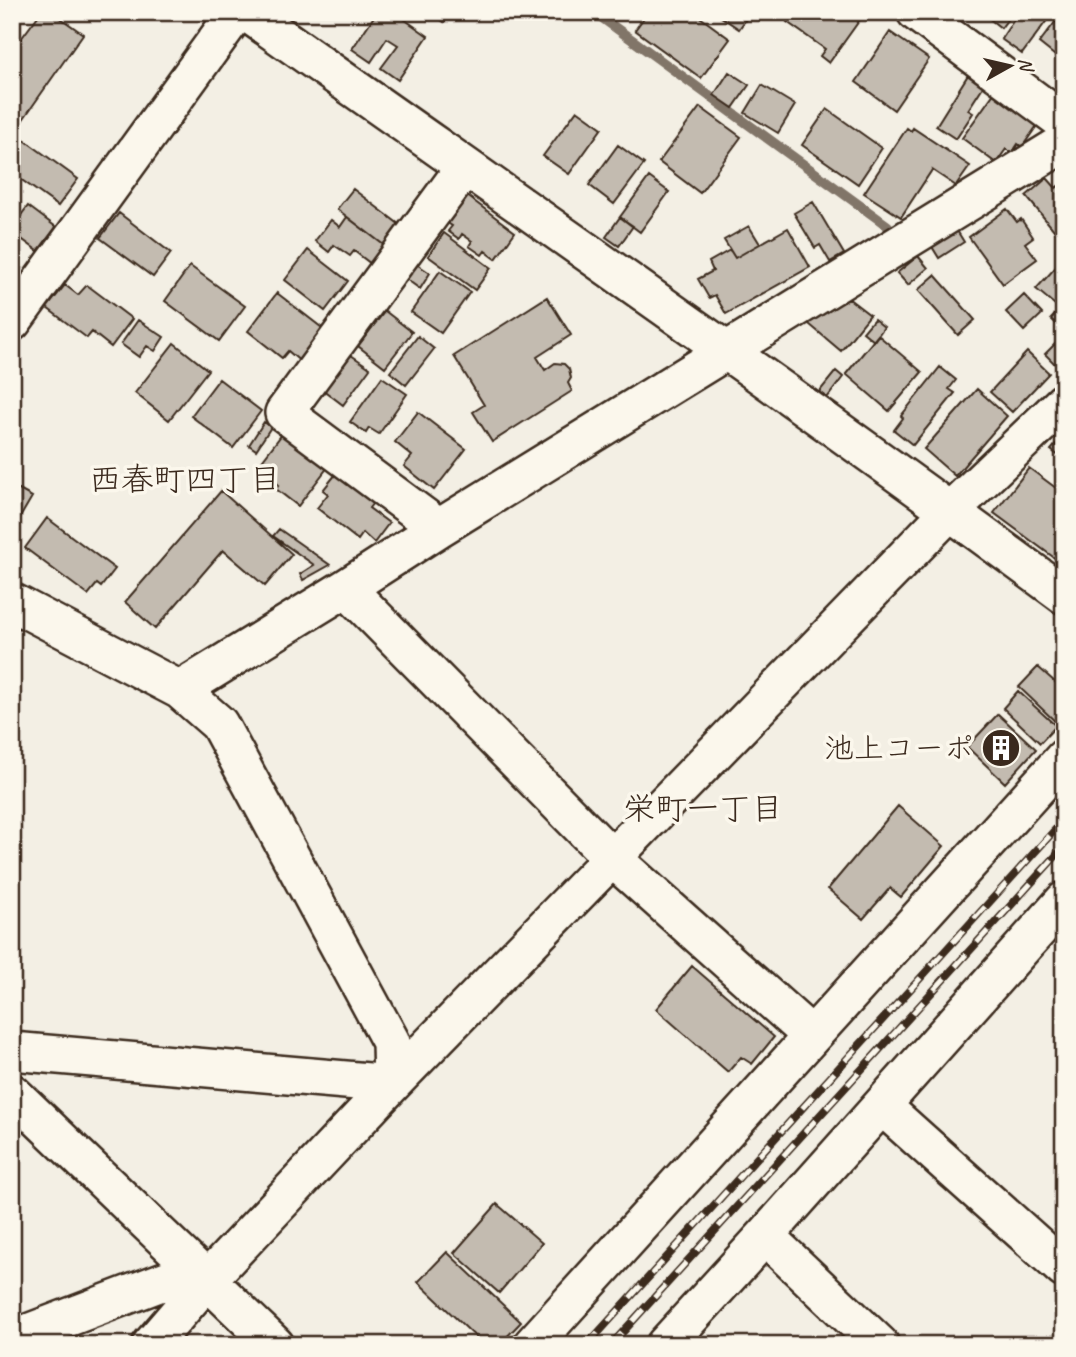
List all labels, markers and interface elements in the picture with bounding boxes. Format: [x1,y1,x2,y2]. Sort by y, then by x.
north arrow [974,32,1044,102]
text: N [1013,56,1039,74]
district label: 西春町四丁目 [89,459,281,500]
building icon: 池上コーポ [980,727,1022,769]
place label: 池上コーポ [824,729,974,767]
district label: 栄町一丁目 [623,788,783,829]

